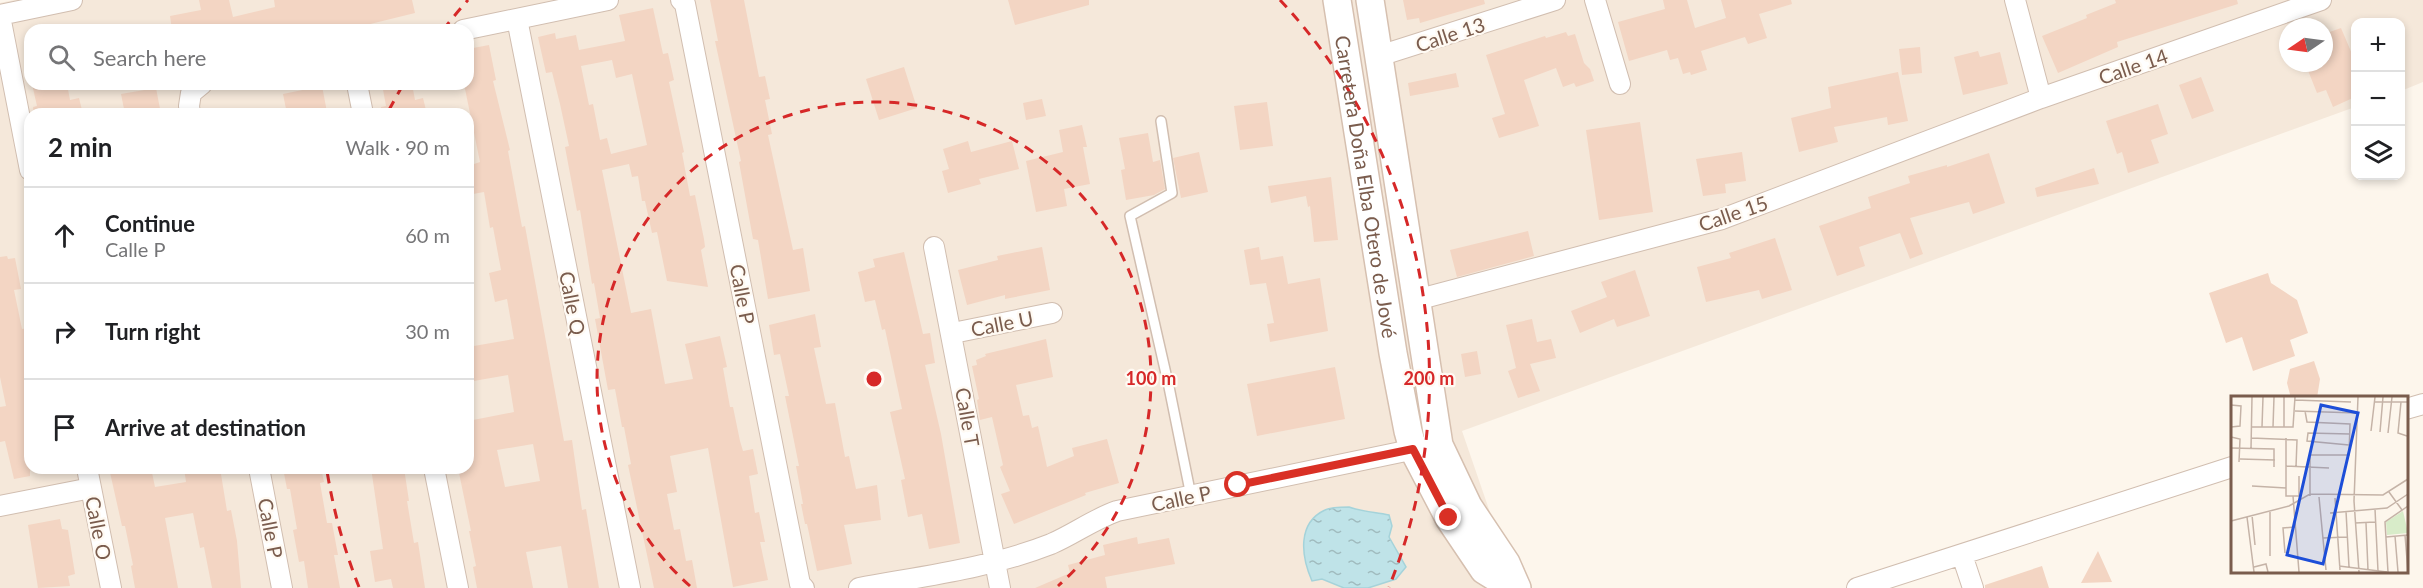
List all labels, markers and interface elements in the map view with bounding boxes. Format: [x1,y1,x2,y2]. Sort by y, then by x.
street label: Calle 13 [1412,12,1488,56]
north arrow [2279,18,2333,72]
map controls [2351,18,2405,180]
button: + [2351,18,2405,72]
search box [24,24,474,90]
street label: Carretera Doña Elba Otero de Jové [1331,34,1402,340]
icon: search [45,41,78,74]
street label: Calle 14 [2095,43,2171,89]
text: Search here [93,44,206,71]
button: − [2351,72,2405,126]
button: layers [2351,126,2405,180]
text: 2 min [48,131,112,163]
text: Walk · 90 m [345,135,450,159]
street label: Calle 15 [1695,190,1771,236]
text: Continue [105,210,195,237]
icon: ahead [48,219,81,252]
text: 60 m [405,223,450,247]
text: Calle P [105,237,165,261]
street label: Calle P [725,262,761,326]
street label: Calle Q [555,269,591,337]
street label: Calle U [969,305,1035,341]
icon: right [48,315,81,348]
text: Turn right [105,318,200,345]
text: 30 m [405,319,450,343]
text: 100 m [1126,367,1176,389]
text: 200 m [1404,367,1454,389]
centre of rings [864,369,884,389]
street label: Calle T [951,386,985,449]
inset map [2231,396,2408,573]
icon: arrive [48,411,81,444]
text: Arrive at destination [105,414,306,441]
route start [1224,471,1250,497]
street label: Calle P [1149,480,1213,516]
street label: Calle O [81,494,117,562]
street label: Calle P [253,496,289,560]
route end [1435,504,1461,530]

